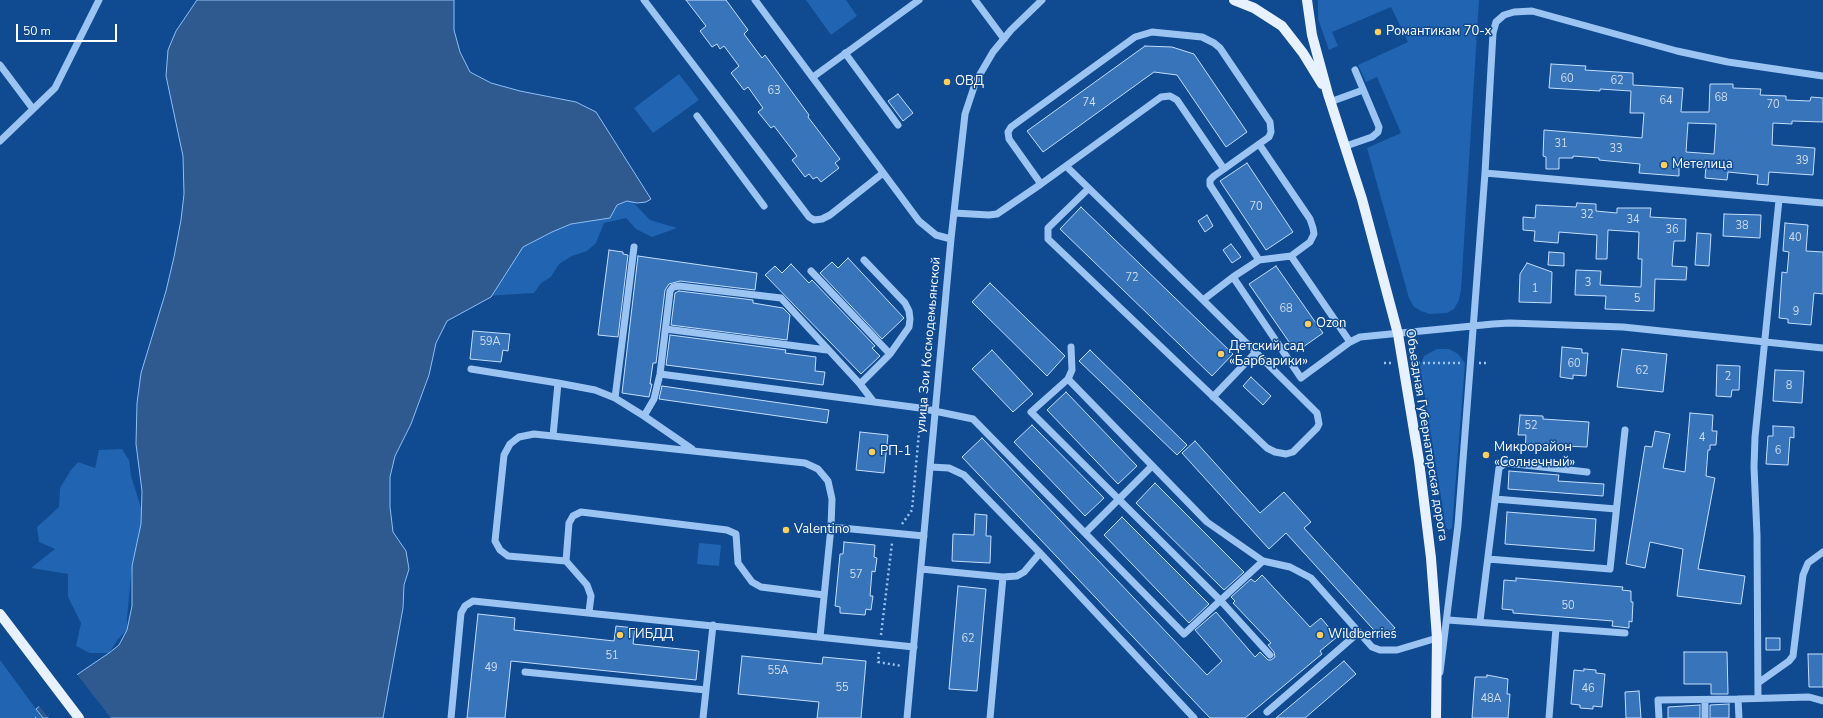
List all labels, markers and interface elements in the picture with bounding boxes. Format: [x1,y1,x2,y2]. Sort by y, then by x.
scale bar [18,16,119,42]
text: 50 m [23,23,51,39]
place label: Романтикам 70-х [1386,24,1491,40]
marker: Романтикам 70-х [1373,27,1383,37]
house number: 60 [1560,72,1574,86]
place label: ОВД [955,74,984,90]
house number: 62 [1610,74,1624,88]
marker: ОВД [942,77,952,87]
house number: 63 [767,84,781,98]
house number: 68 [1714,91,1728,105]
house number: 64 [1659,94,1673,108]
house number: 74 [1082,96,1096,110]
house number: 70 [1766,98,1780,112]
house number: 31 [1554,137,1568,151]
house number: 33 [1609,142,1623,156]
house number: 39 [1795,154,1809,168]
place label: Метелица [1672,157,1733,173]
marker: Метелица [1659,160,1669,170]
house number: 70 [1249,200,1263,214]
house number: 32 [1580,208,1594,222]
house number: 34 [1626,213,1640,227]
house number: 38 [1735,219,1749,233]
house number: 36 [1665,223,1679,237]
house number: 40 [1788,231,1802,245]
street label: улица Зои Космодемьянской [914,256,944,434]
house number: 72 [1125,271,1139,285]
house number: 3 [1585,276,1591,290]
house number: 1 [1532,282,1538,296]
house number: 5 [1634,292,1640,306]
house number: 68 [1279,302,1293,316]
house number: 9 [1793,305,1799,319]
place label: Ozon [1316,316,1346,332]
marker: Ozon [1303,319,1313,329]
street label: Объездная Губернаторская дорога [1401,328,1451,542]
house number: 59А [479,335,501,349]
place label: Детский сад «Барбарики» [1229,339,1308,370]
marker: Детский сад «Барбарики» [1216,349,1226,359]
house number: 60 [1567,357,1581,371]
house number: 62 [1635,364,1649,378]
house number: 2 [1725,370,1731,384]
house number: 8 [1786,379,1792,393]
house number: 52 [1524,419,1538,433]
house number: 4 [1699,431,1705,445]
place label: Микрорайон «Солнечный» [1494,440,1575,471]
place label: РП-1 [880,444,911,460]
house number: 6 [1775,444,1781,458]
marker: РП-1 [867,447,877,457]
marker: Микрорайон «Солнечный» [1481,450,1491,460]
place label: Valentino [794,522,849,538]
marker: Valentino [781,525,791,535]
house number: 57 [849,568,863,582]
house number: 50 [1561,599,1575,613]
place label: ГИБДД [628,627,673,643]
place label: Wildberries [1328,627,1397,643]
marker: ГИБДД [615,630,625,640]
marker: Wildberries [1315,630,1325,640]
house number: 62 [961,632,975,646]
house number: 51 [605,649,619,663]
house number: 49 [484,661,498,675]
house number: 55А [767,664,789,678]
house number: 55 [835,681,849,695]
house number: 46 [1581,682,1595,696]
house number: 48А [1480,692,1502,706]

